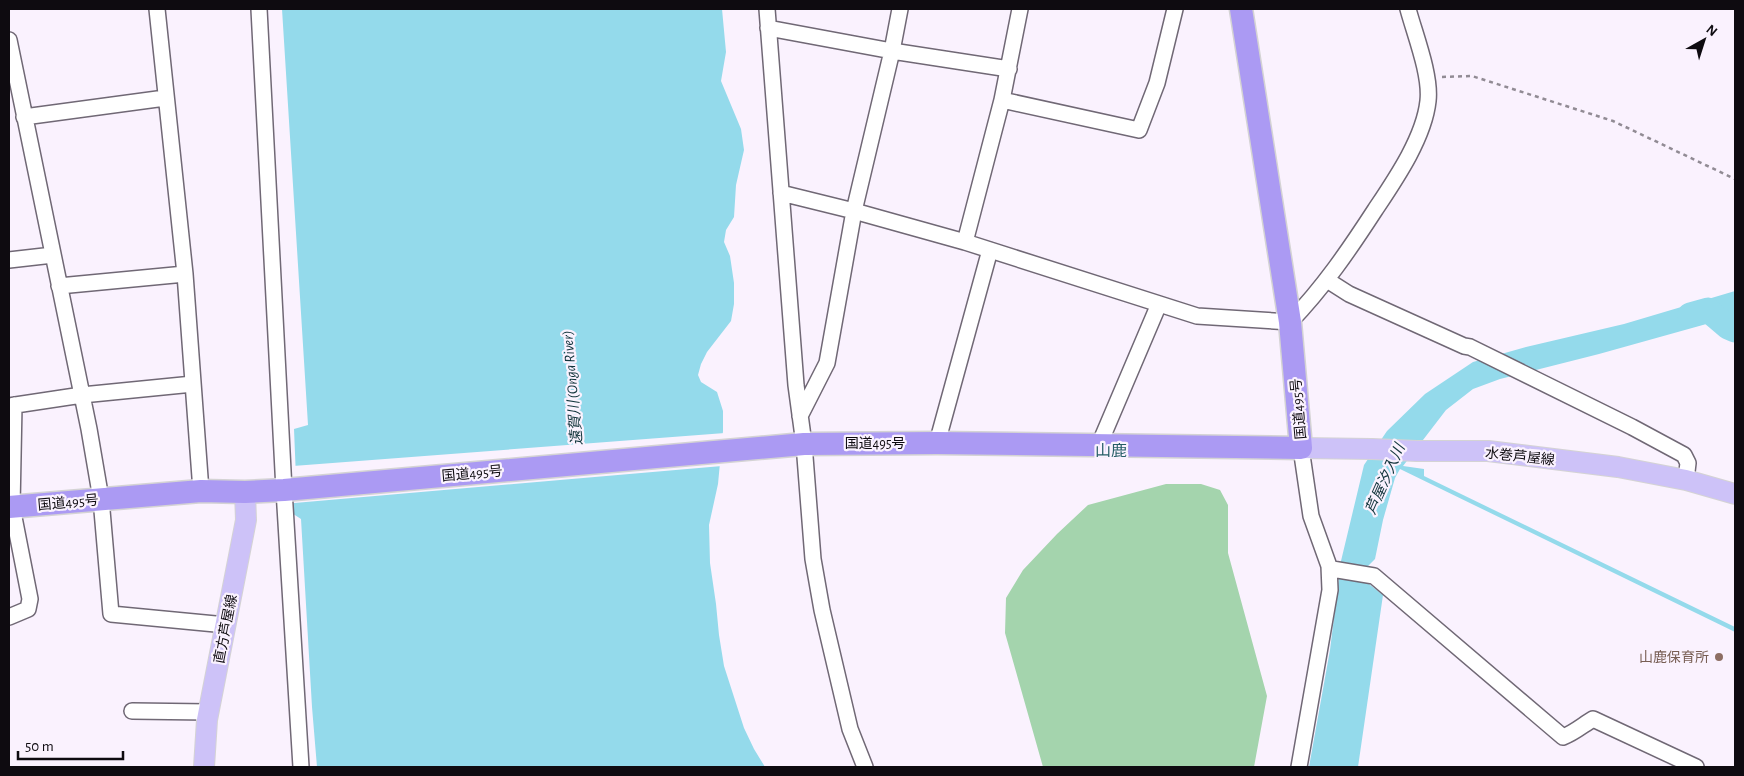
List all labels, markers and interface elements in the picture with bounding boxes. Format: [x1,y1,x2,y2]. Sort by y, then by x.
north arrow [1679,15,1729,65]
text: N [1703,22,1720,39]
water label: 遠賀川 (Onga River) [559,330,585,446]
street label: 国道495号 [1288,378,1309,440]
street label: 国道495号 [844,436,906,451]
water label: 芦屋汐入川 [1362,440,1408,517]
district label: 山鹿 [1095,443,1127,459]
street label: 水巻芦屋線 [1484,445,1556,468]
street label: 国道495号 [441,463,503,484]
street label: 国道495号 [37,492,99,513]
street label: 直方芦屋線 [210,593,240,665]
place label: 山鹿保育所 [1639,650,1709,665]
marker: 山鹿保育所 [1713,651,1725,663]
scale bar [18,728,122,760]
text: 50 m [25,739,54,754]

